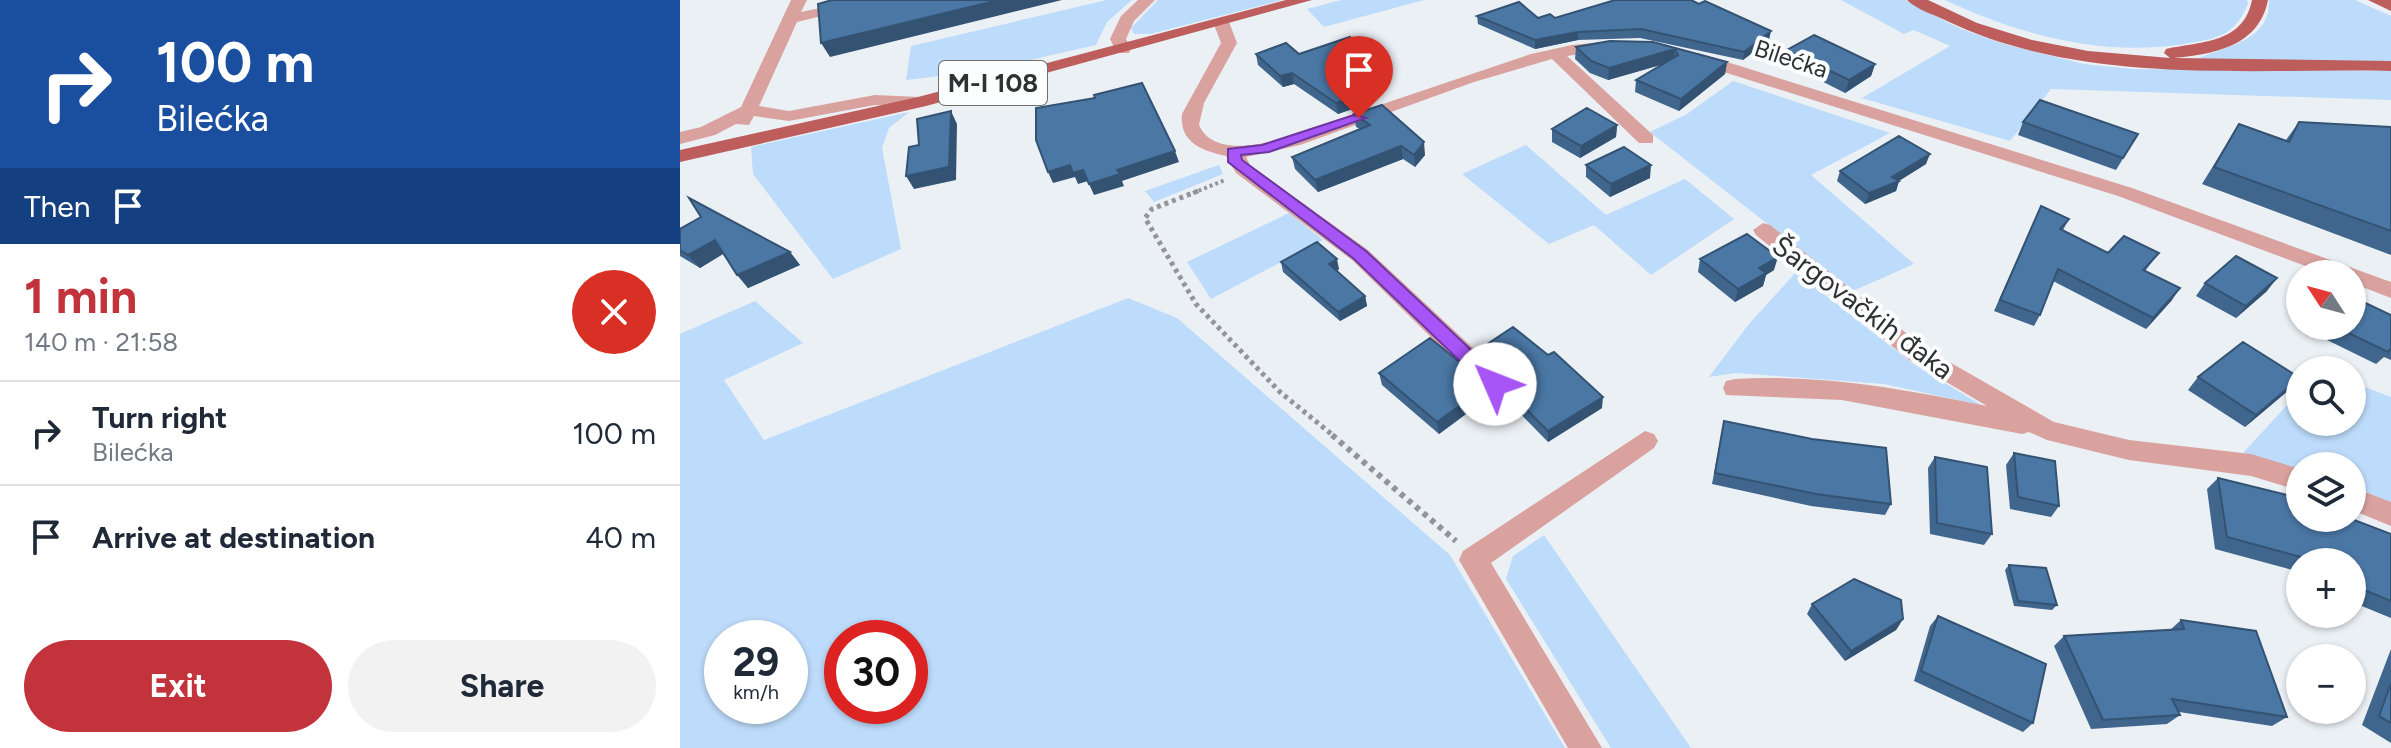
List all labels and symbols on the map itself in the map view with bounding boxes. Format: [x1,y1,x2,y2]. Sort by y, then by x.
street label: Bilećka [1751,33,1831,84]
pin [1325,36,1393,118]
road number: M-I 108 [939,61,1047,105]
street label: Šargovačkih đaka [1766,228,1960,386]
north arrow [2286,260,2366,340]
position arrow [1453,342,1537,426]
speed limit sign: 30 [824,620,928,724]

